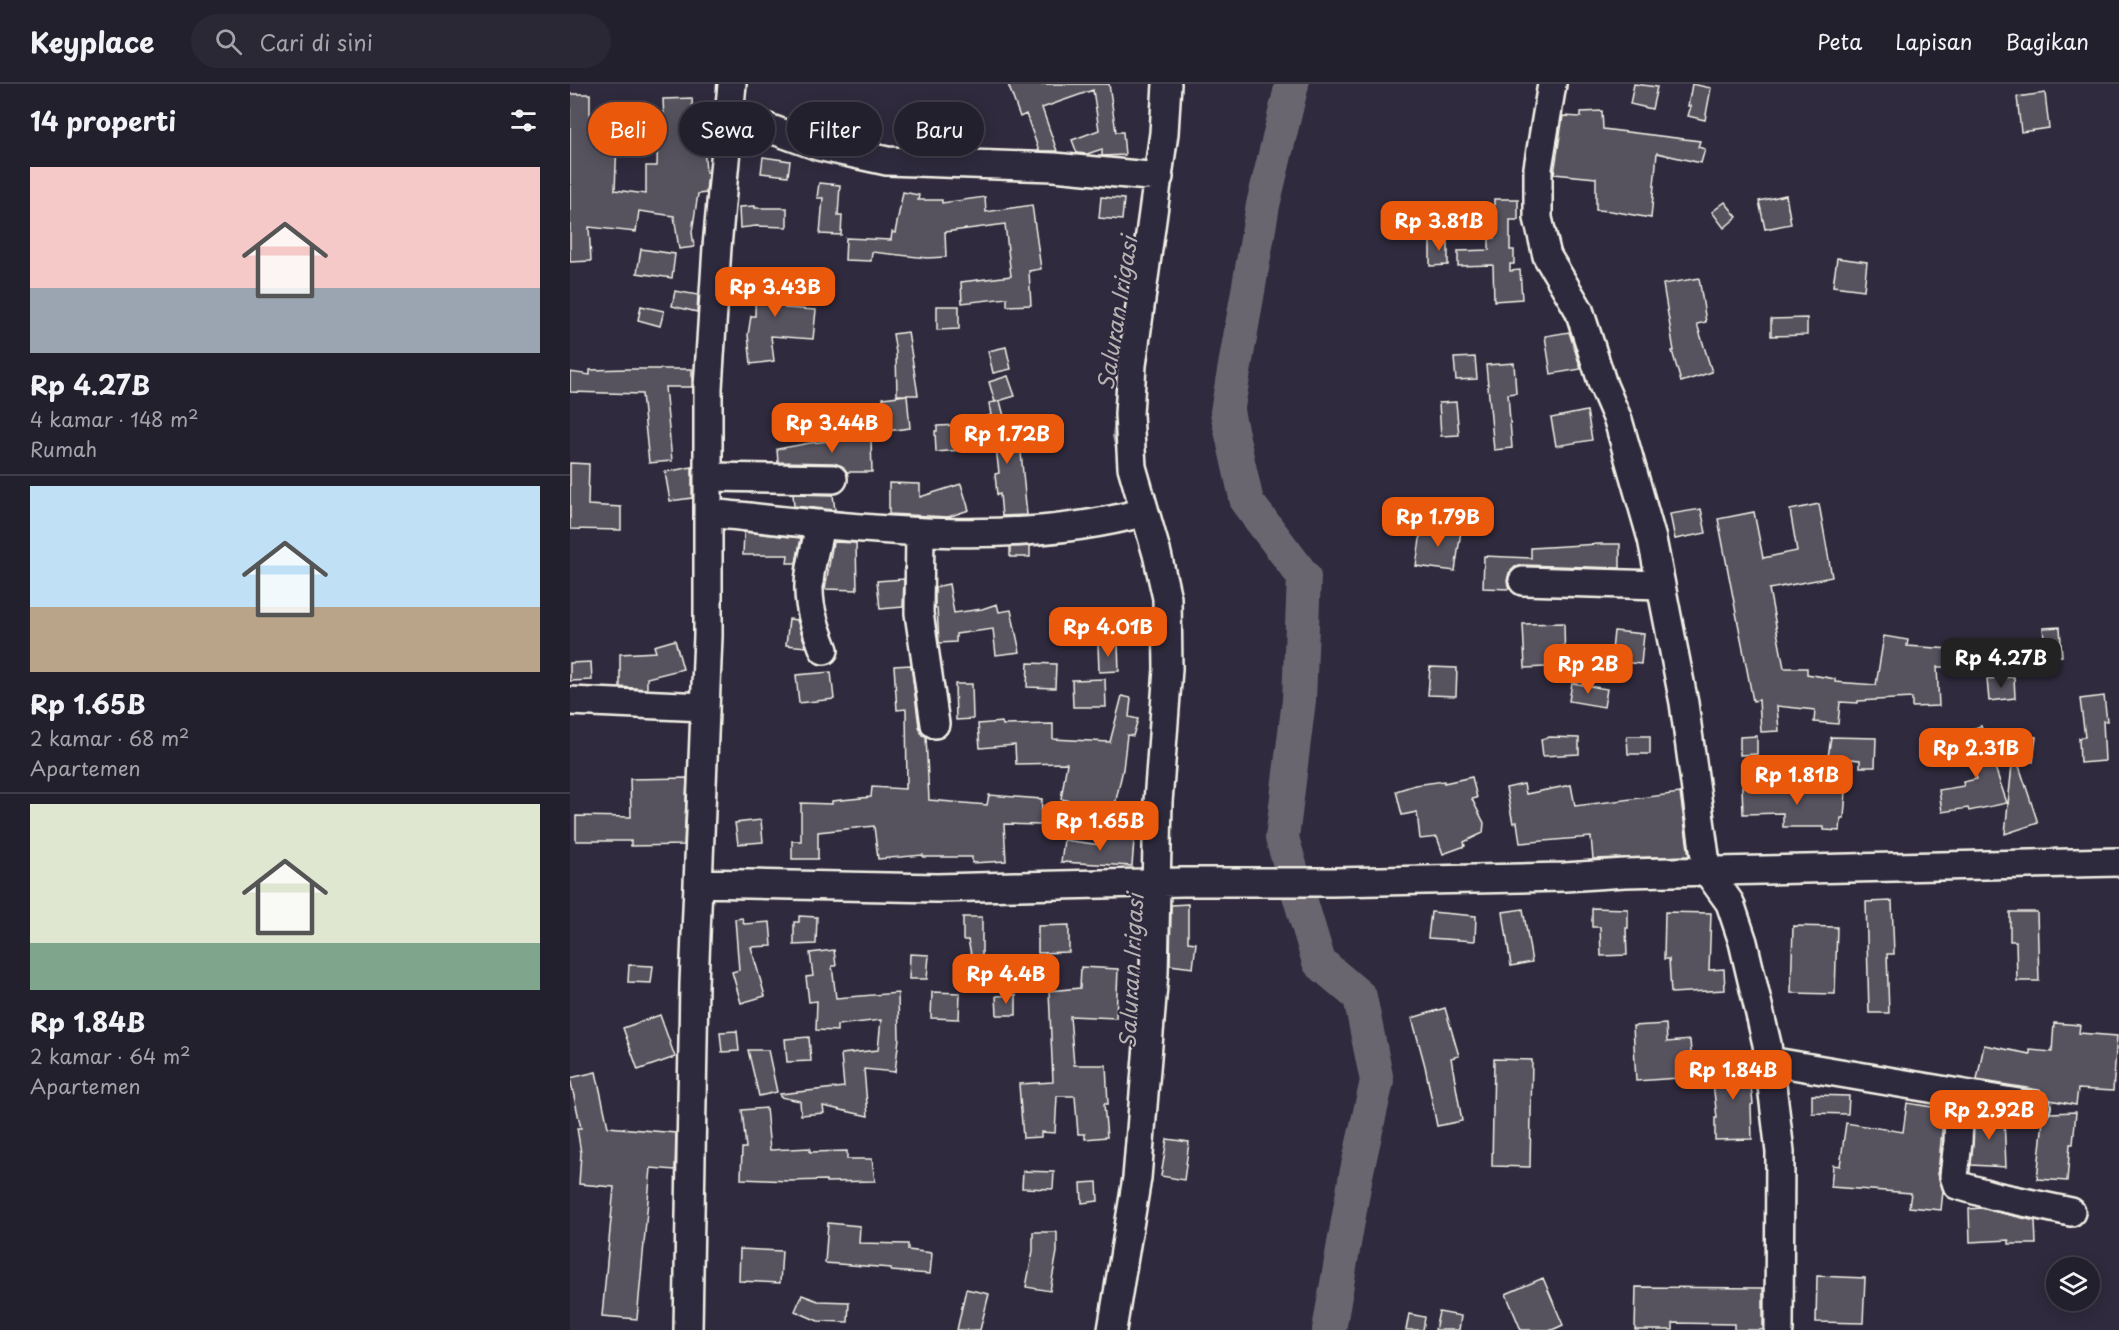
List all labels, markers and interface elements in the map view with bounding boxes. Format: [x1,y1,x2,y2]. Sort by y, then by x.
search box [191,14,611,68]
text: Keyplace [30,20,155,63]
icon: search [212,25,245,58]
text: Cari di sini [260,25,373,58]
text: Peta [1817,25,1862,57]
text: Lapisan [1895,25,1973,57]
text: Bagikan [2006,25,2089,57]
text: 14 properti [30,101,176,140]
chip: Beli [588,102,667,156]
chip: Sewa [679,102,775,156]
chip: Filter [787,102,882,156]
chip: Baru [894,102,984,156]
icon: filters [507,104,540,137]
pin: Rp 3.81B [1377,201,1501,252]
text: Rp 3.81B [1395,205,1483,235]
icon: home [231,206,339,314]
water label: Saluran Irigasi [1088,230,1145,392]
pin: Rp 3.43B [713,267,837,318]
text: Rp 3.43B [729,271,821,301]
text: Rp 4.27B [30,365,150,404]
pin: Rp 3.44B [770,403,894,454]
text: 4 kamar · 148 m² [30,404,199,434]
text: Rp 3.44B [786,407,878,437]
pin: Rp 1.72B [945,414,1069,465]
text: Rp 1.72B [964,418,1050,448]
text: Rumah [30,434,97,464]
pin: Rp 1.79B [1376,497,1500,548]
text: Rp 1.79B [1396,501,1480,531]
icon: home [231,525,339,633]
pin: Rp 4.01B [1046,607,1170,658]
text: Rp 4.01B [1063,611,1153,641]
pin: Rp 4.27B [1939,638,2063,689]
text: Rp 4.27B [1955,642,2047,672]
pin: Rp 2B [1546,644,1630,695]
text: Rp 2B [1558,648,1618,678]
text: Rp 1.65B [30,684,146,723]
text: 2 kamar · 68 m² [30,723,189,753]
pin: Rp 2.31B [1914,728,2038,779]
text: Rp 2.31B [1933,732,2019,762]
text: Apartemen [30,753,141,783]
pin: Rp 1.81B [1735,755,1859,806]
text: Rp 1.81B [1755,759,1839,789]
pin: Rp 1.65B [1038,801,1162,852]
text: Rp 1.65B [1056,805,1144,835]
icon: home [231,843,339,951]
water label: Saluran Irigasi [1109,889,1151,1049]
pin: Rp 4.4B [951,954,1061,1005]
text: Rp 4.4B [966,958,1046,988]
text: Rp 1.84B [30,1002,145,1041]
text: 2 kamar · 64 m² [30,1041,191,1071]
pin: Rp 1.84B [1671,1050,1795,1101]
text: Rp 1.84B [1689,1054,1777,1084]
text: Apartemen [30,1071,141,1101]
pin: Rp 2.92B [1927,1090,2051,1141]
text: Rp 2.92B [1944,1094,2034,1124]
map controls [2046,1257,2100,1311]
button: layers [2046,1257,2100,1311]

